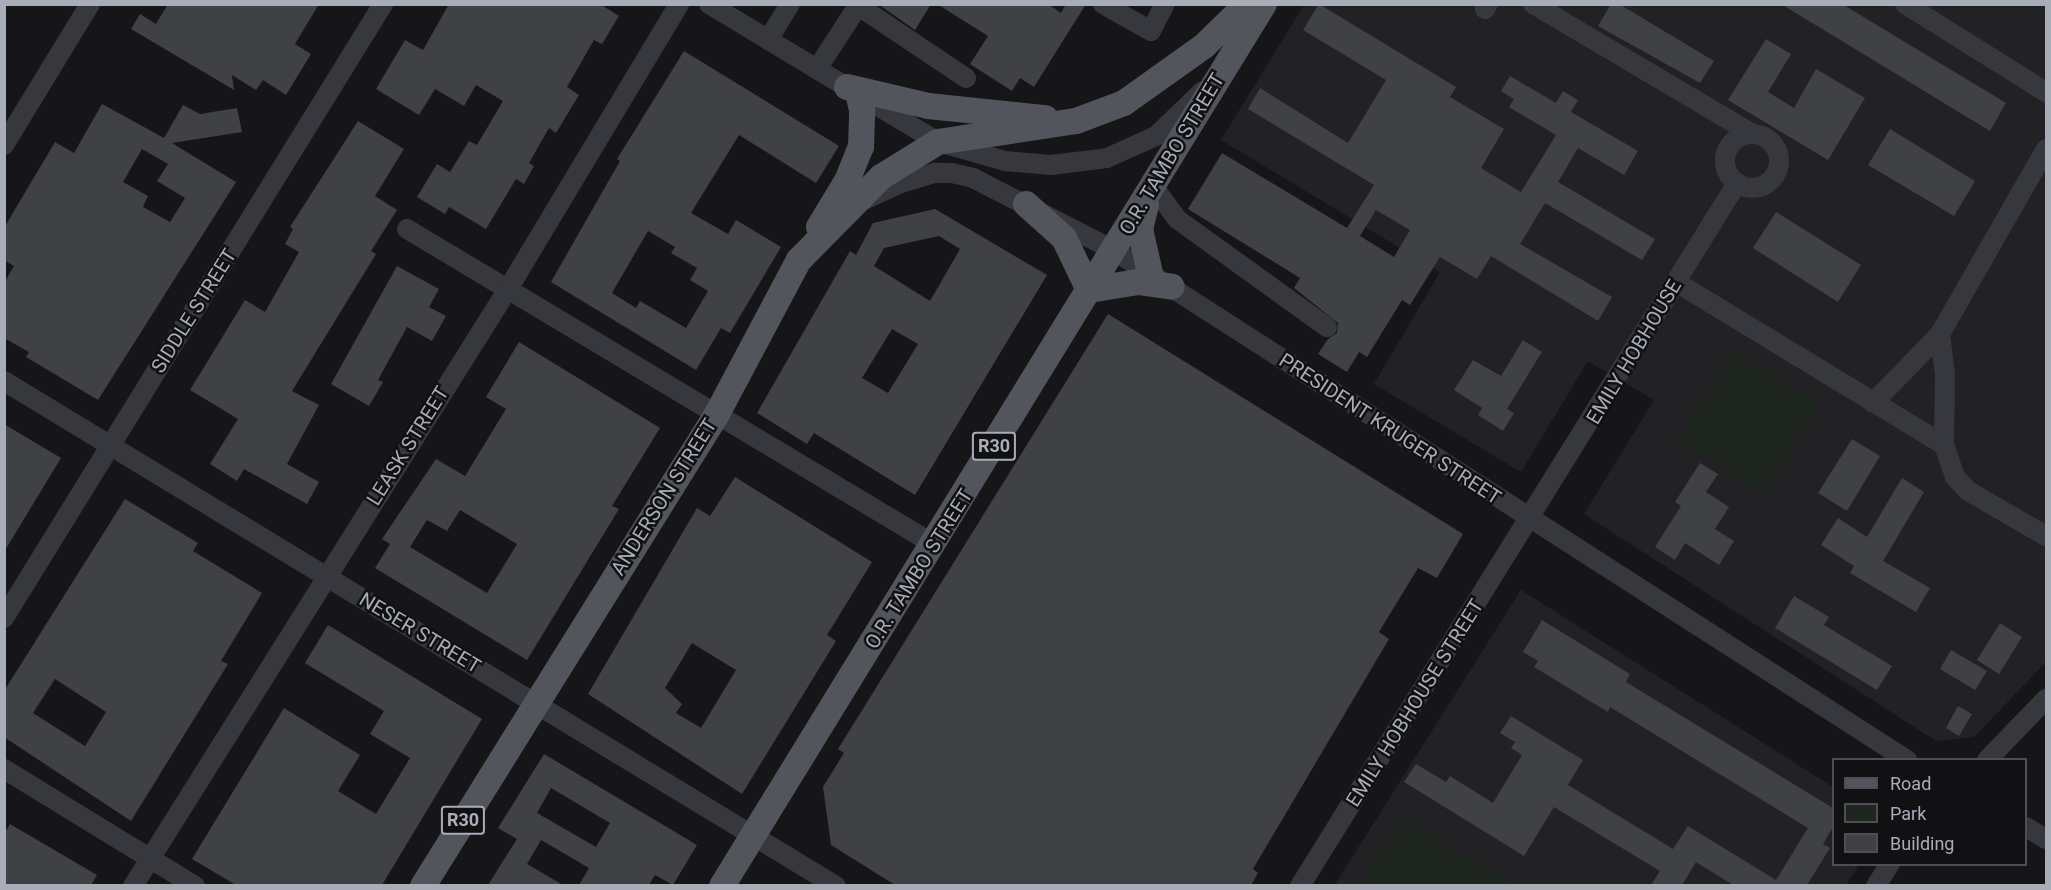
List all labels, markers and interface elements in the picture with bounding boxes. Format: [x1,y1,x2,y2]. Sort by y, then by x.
street label: O.R. TAMBO STREET [1114,69,1230,239]
street label: SIDDLE STREET [146,245,242,377]
street label: EMILY HOBHOUSE [1581,275,1687,429]
street label: PRESIDENT KRUGER STREET [1274,348,1506,510]
street label: LEASK STREET [362,382,454,510]
street label: ANDERSON STREET [606,414,722,580]
road number: R30 [972,431,1016,461]
street label: O.R. TAMBO STREET [860,484,978,654]
street label: NESER STREET [355,587,485,679]
street label: EMILY HOBHOUSE STREET [1341,595,1489,811]
legend [1832,758,2027,866]
text: Road [1890,773,1931,794]
text: Park [1890,803,1926,824]
road number: R30 [440,805,486,835]
text: Building [1890,833,1954,854]

